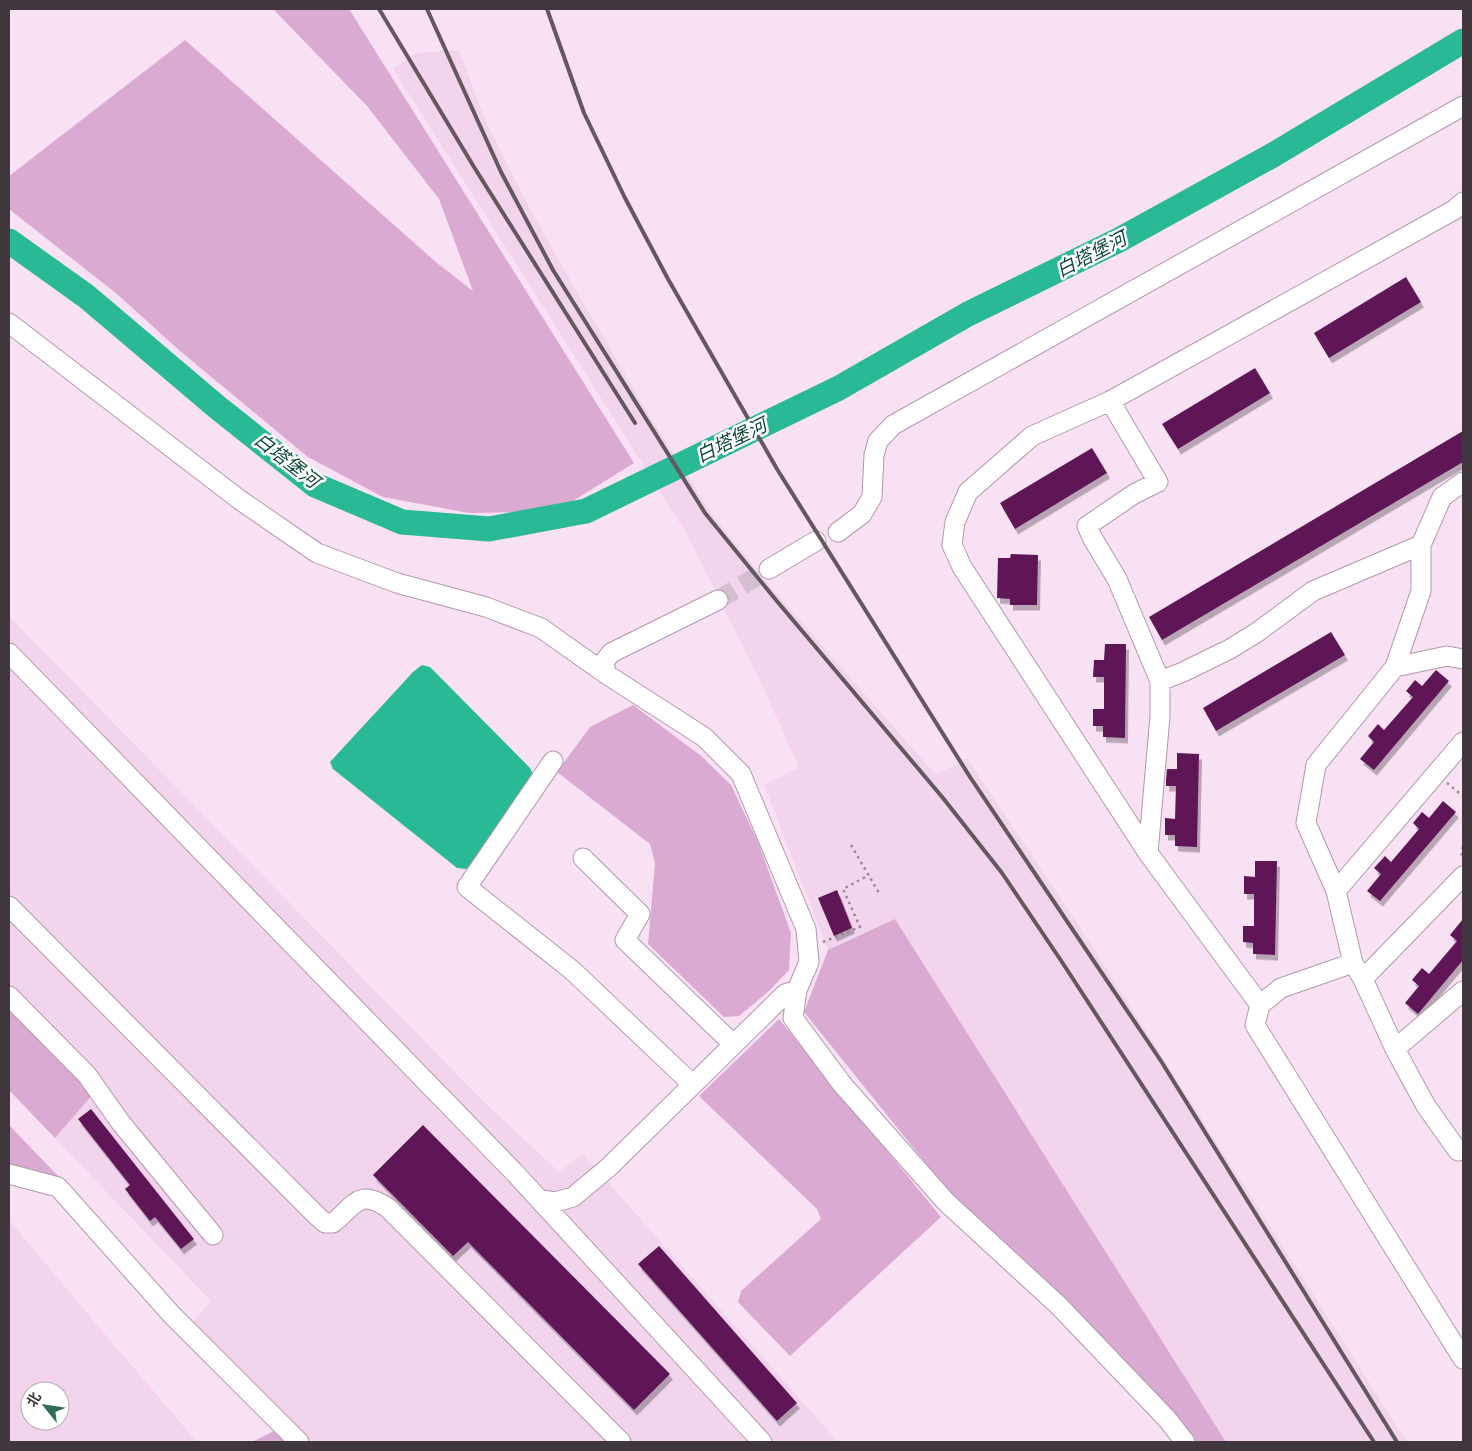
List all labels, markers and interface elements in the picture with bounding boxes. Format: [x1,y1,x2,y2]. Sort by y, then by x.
water label: 白塔堡河 [1052,224,1135,285]
water label: 白塔堡河 [692,411,775,470]
water label: 白塔堡河 [248,427,327,498]
north arrow [20,1381,70,1431]
text: 北 [22,1389,47,1411]

